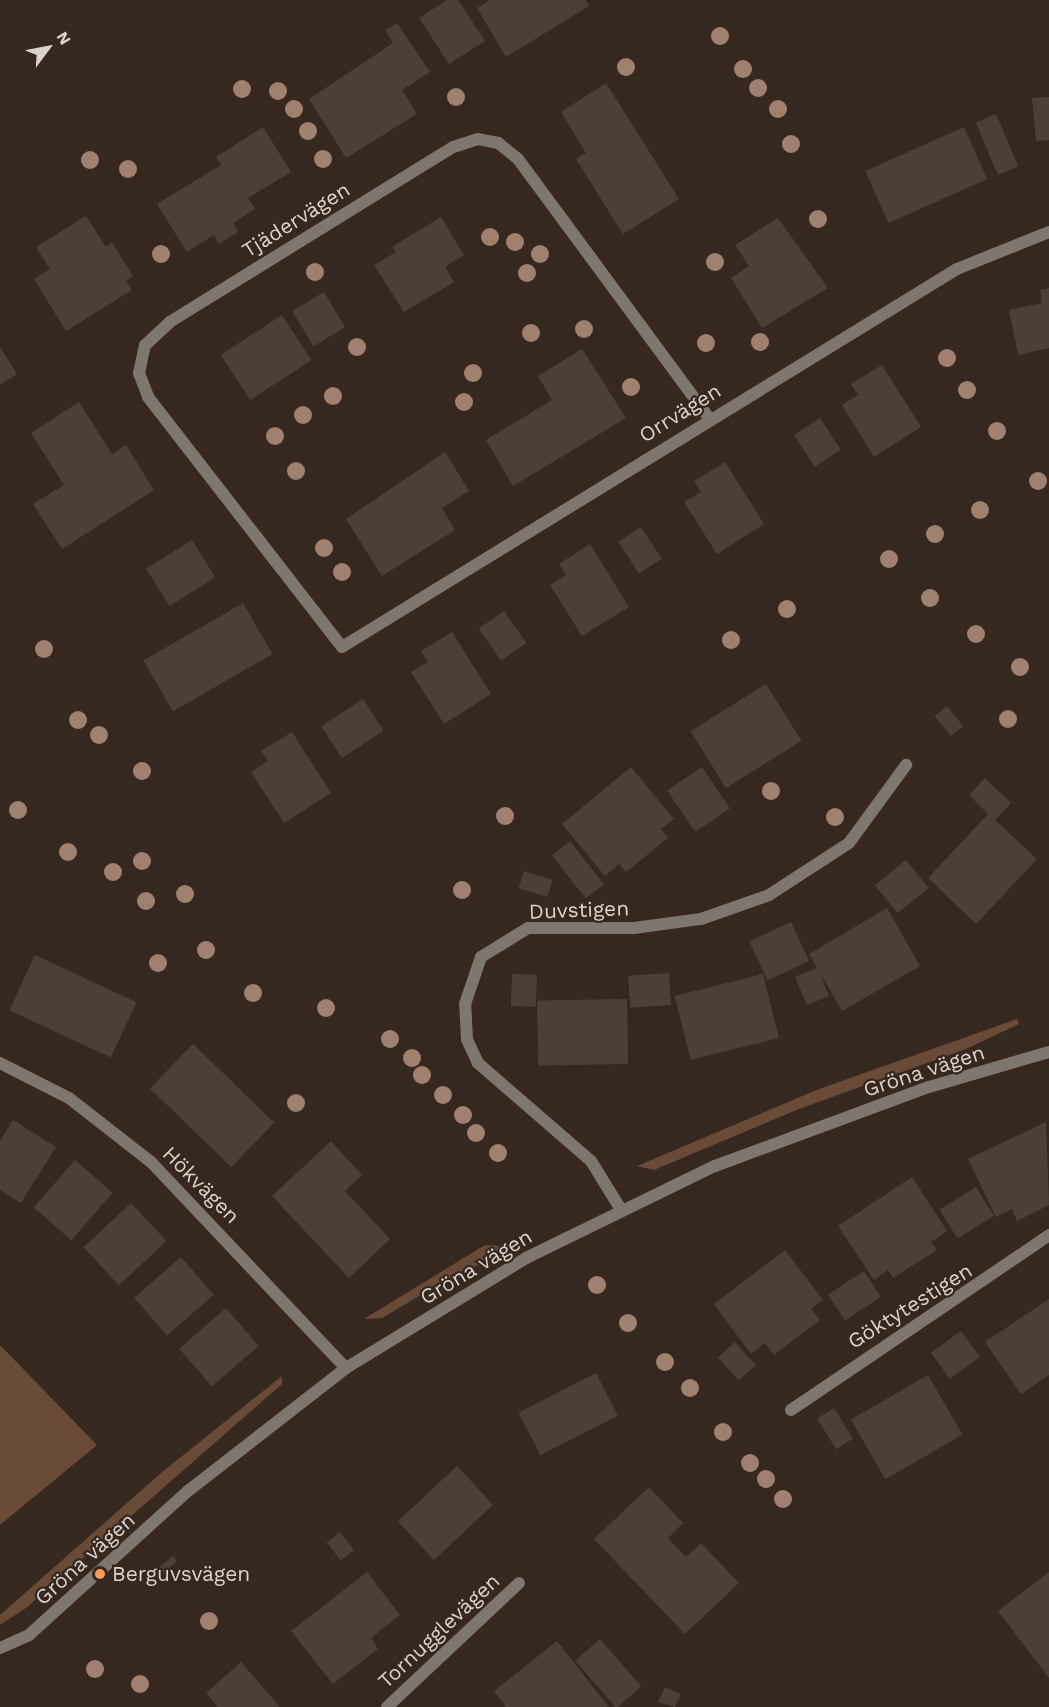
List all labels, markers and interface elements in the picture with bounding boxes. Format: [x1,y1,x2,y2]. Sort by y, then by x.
north arrow [18,18,78,78]
text: N [52,28,75,48]
street label: Tjädervägen [237,177,355,263]
street label: Orrvägen [634,378,726,448]
street label: Duvstigen [528,896,630,924]
street label: Gröna vägen [860,1039,988,1103]
street label: Hökvägen [157,1141,245,1229]
street label: Gröna vägen [415,1224,537,1310]
street label: Göktytestigen [843,1258,977,1354]
street label: Gröna vägen [29,1507,141,1611]
place label: Berguvsvägen [112,1561,250,1587]
marker: Berguvsvägen [93,1567,107,1581]
street label: Tornugglevägen [373,1568,505,1694]

